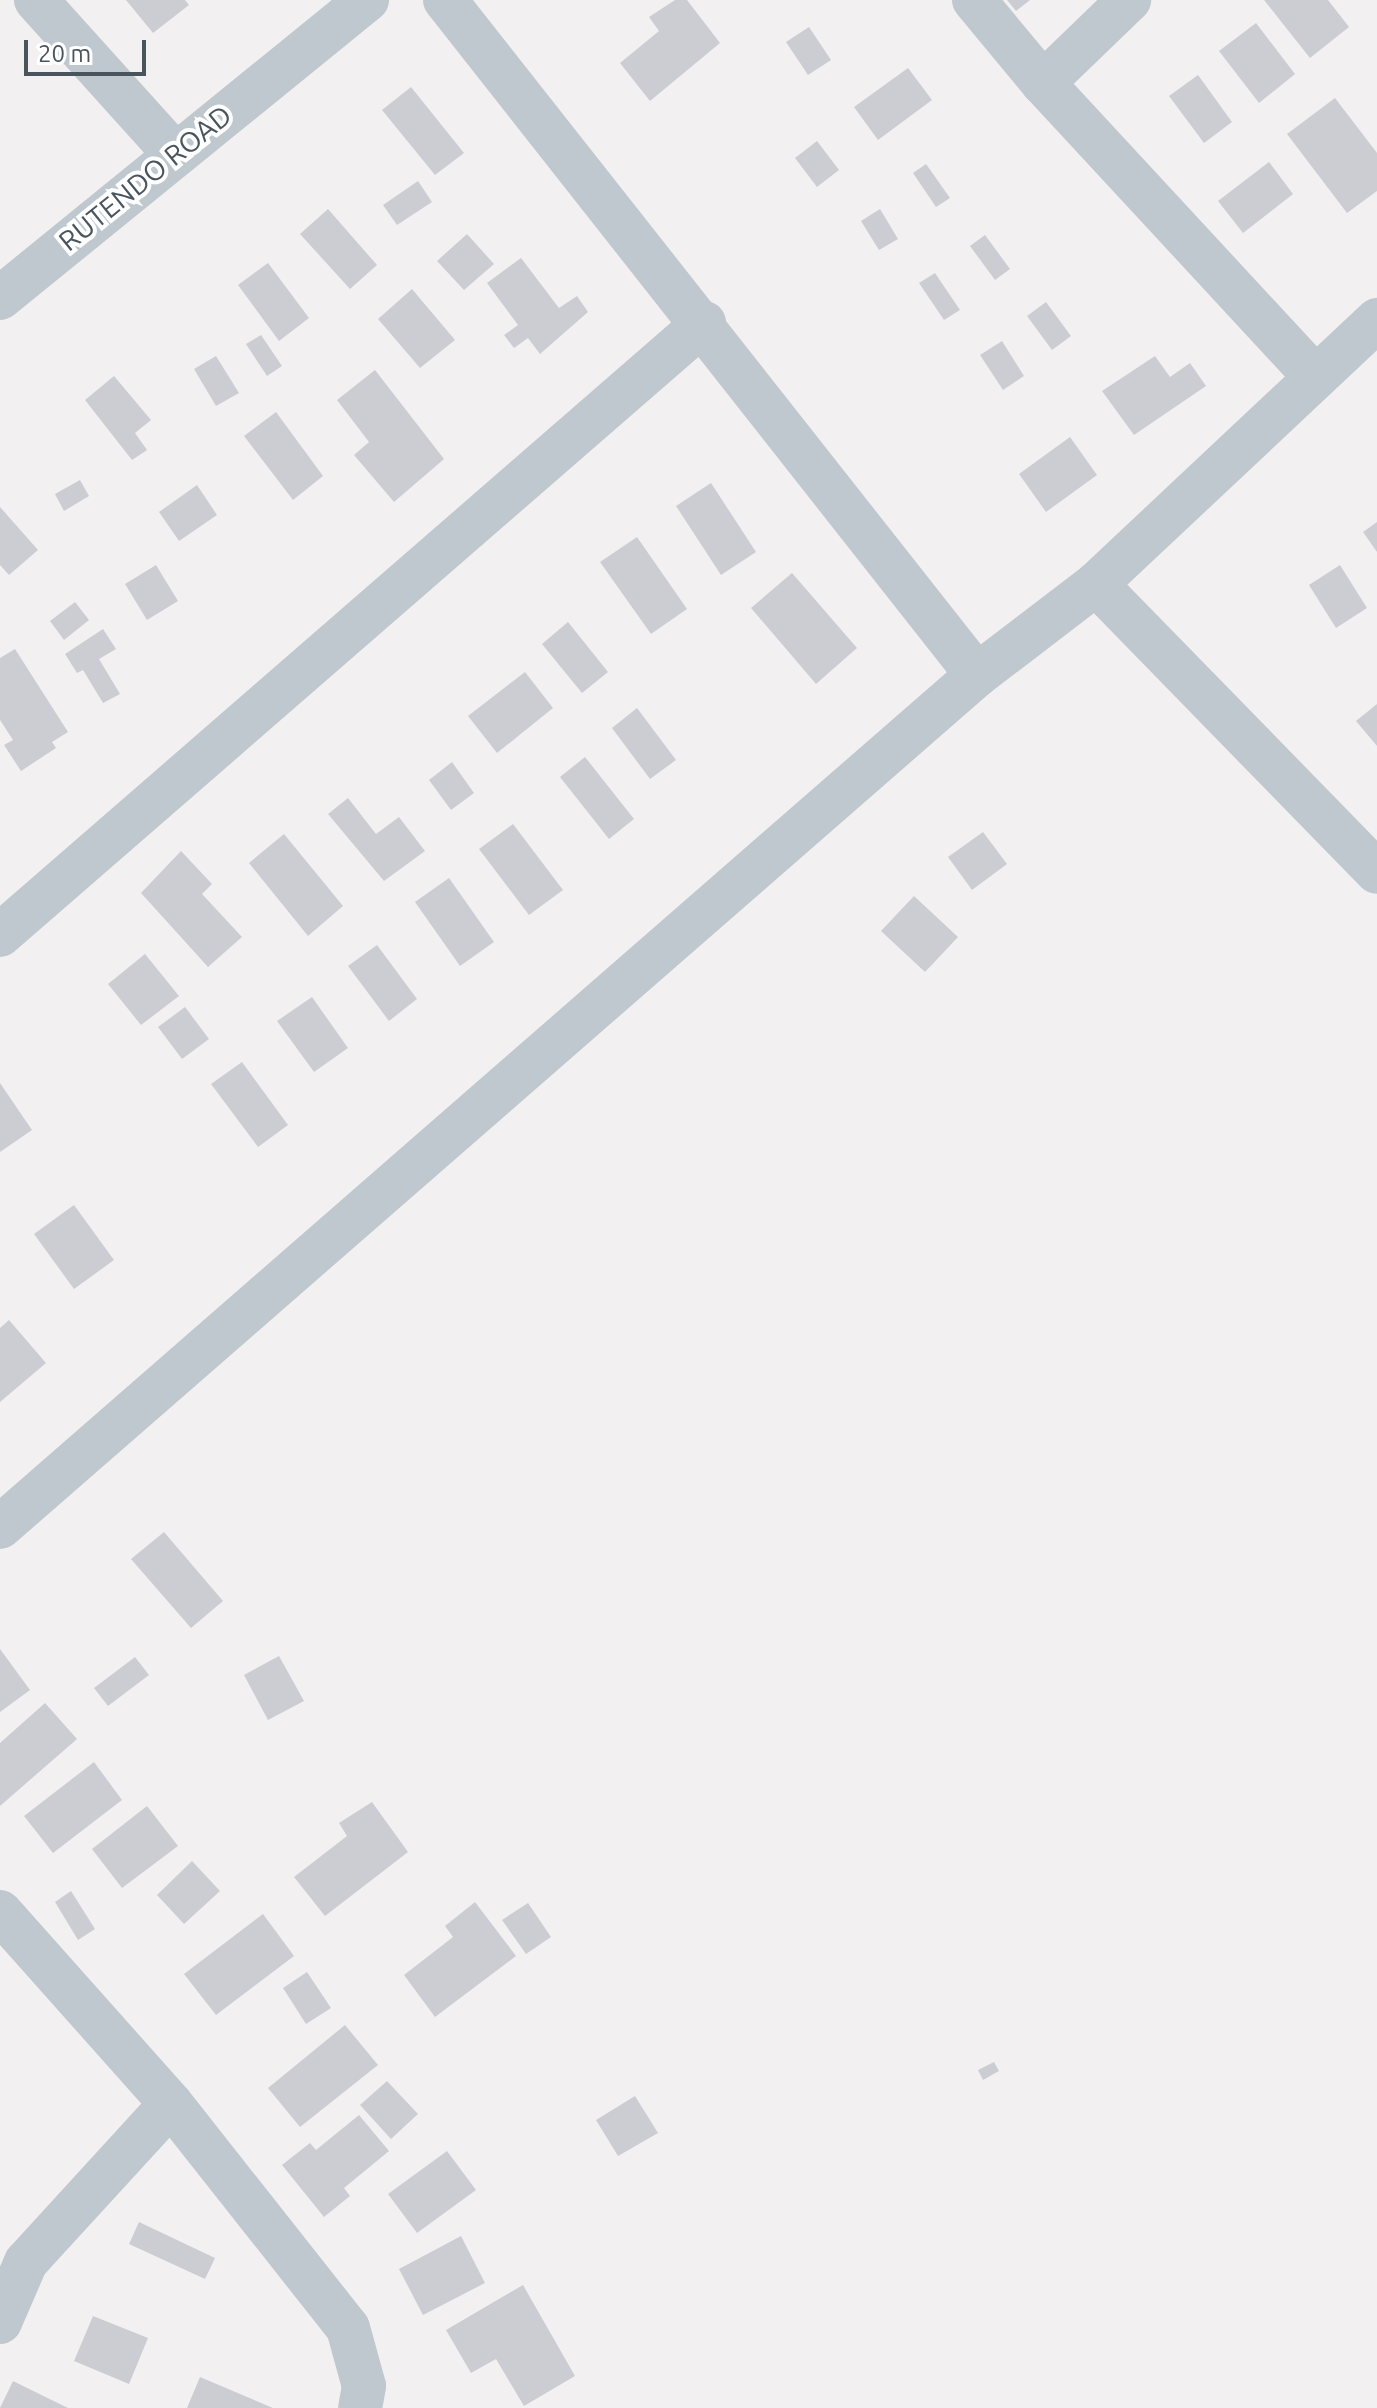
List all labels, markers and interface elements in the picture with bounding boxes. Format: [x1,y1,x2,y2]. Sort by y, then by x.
scale bar [28,24,150,74]
text: 20 m [38,40,91,67]
street label: RUTENDO ROAD [52,98,238,258]

